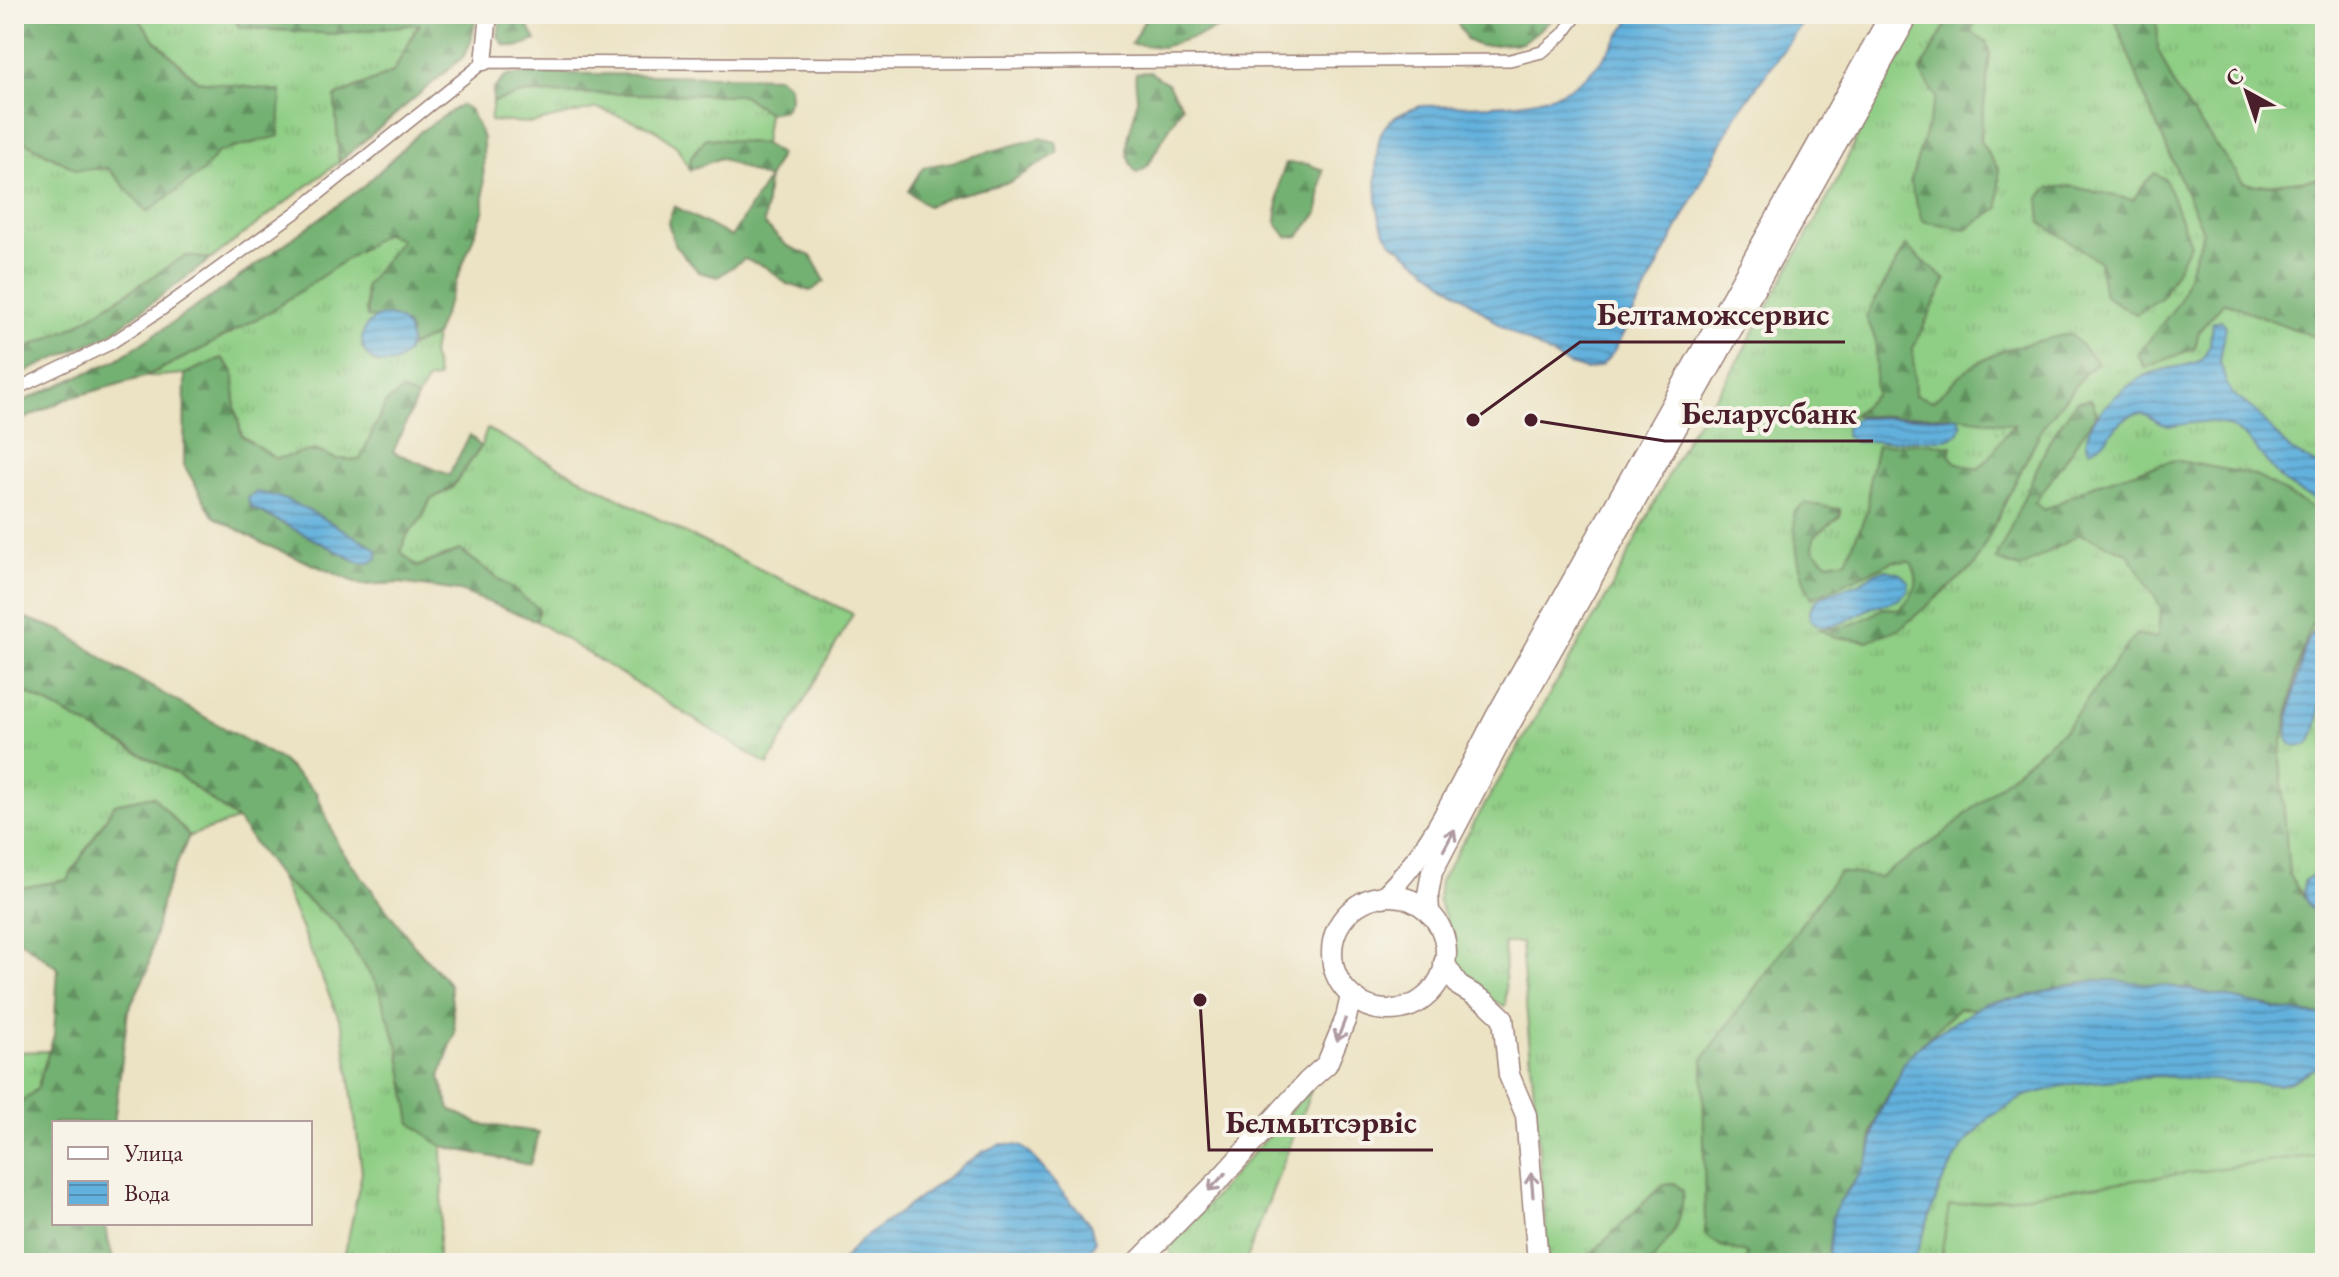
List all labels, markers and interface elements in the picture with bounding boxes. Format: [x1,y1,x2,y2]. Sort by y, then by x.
north arrow [2207,52,2287,132]
text: С [2219,61,2250,93]
callout: Белтаможсервис [1580,286,1845,342]
text: Белтаможсервис [1597,293,1829,335]
callout: Беларусбанк [1665,385,1873,441]
text: Беларусбанк [1681,392,1857,434]
one-way arrow [1441,828,1457,852]
one-way arrow [1333,1017,1347,1042]
callout: Белмытсэрвіс [1209,1094,1433,1150]
text: Белмытсэрвіс [1225,1101,1417,1143]
legend [52,1121,312,1225]
text: Улица [123,1137,183,1168]
one-way arrow [1208,1172,1227,1191]
one-way arrow [1524,1172,1539,1199]
text: Вода [124,1177,170,1208]

